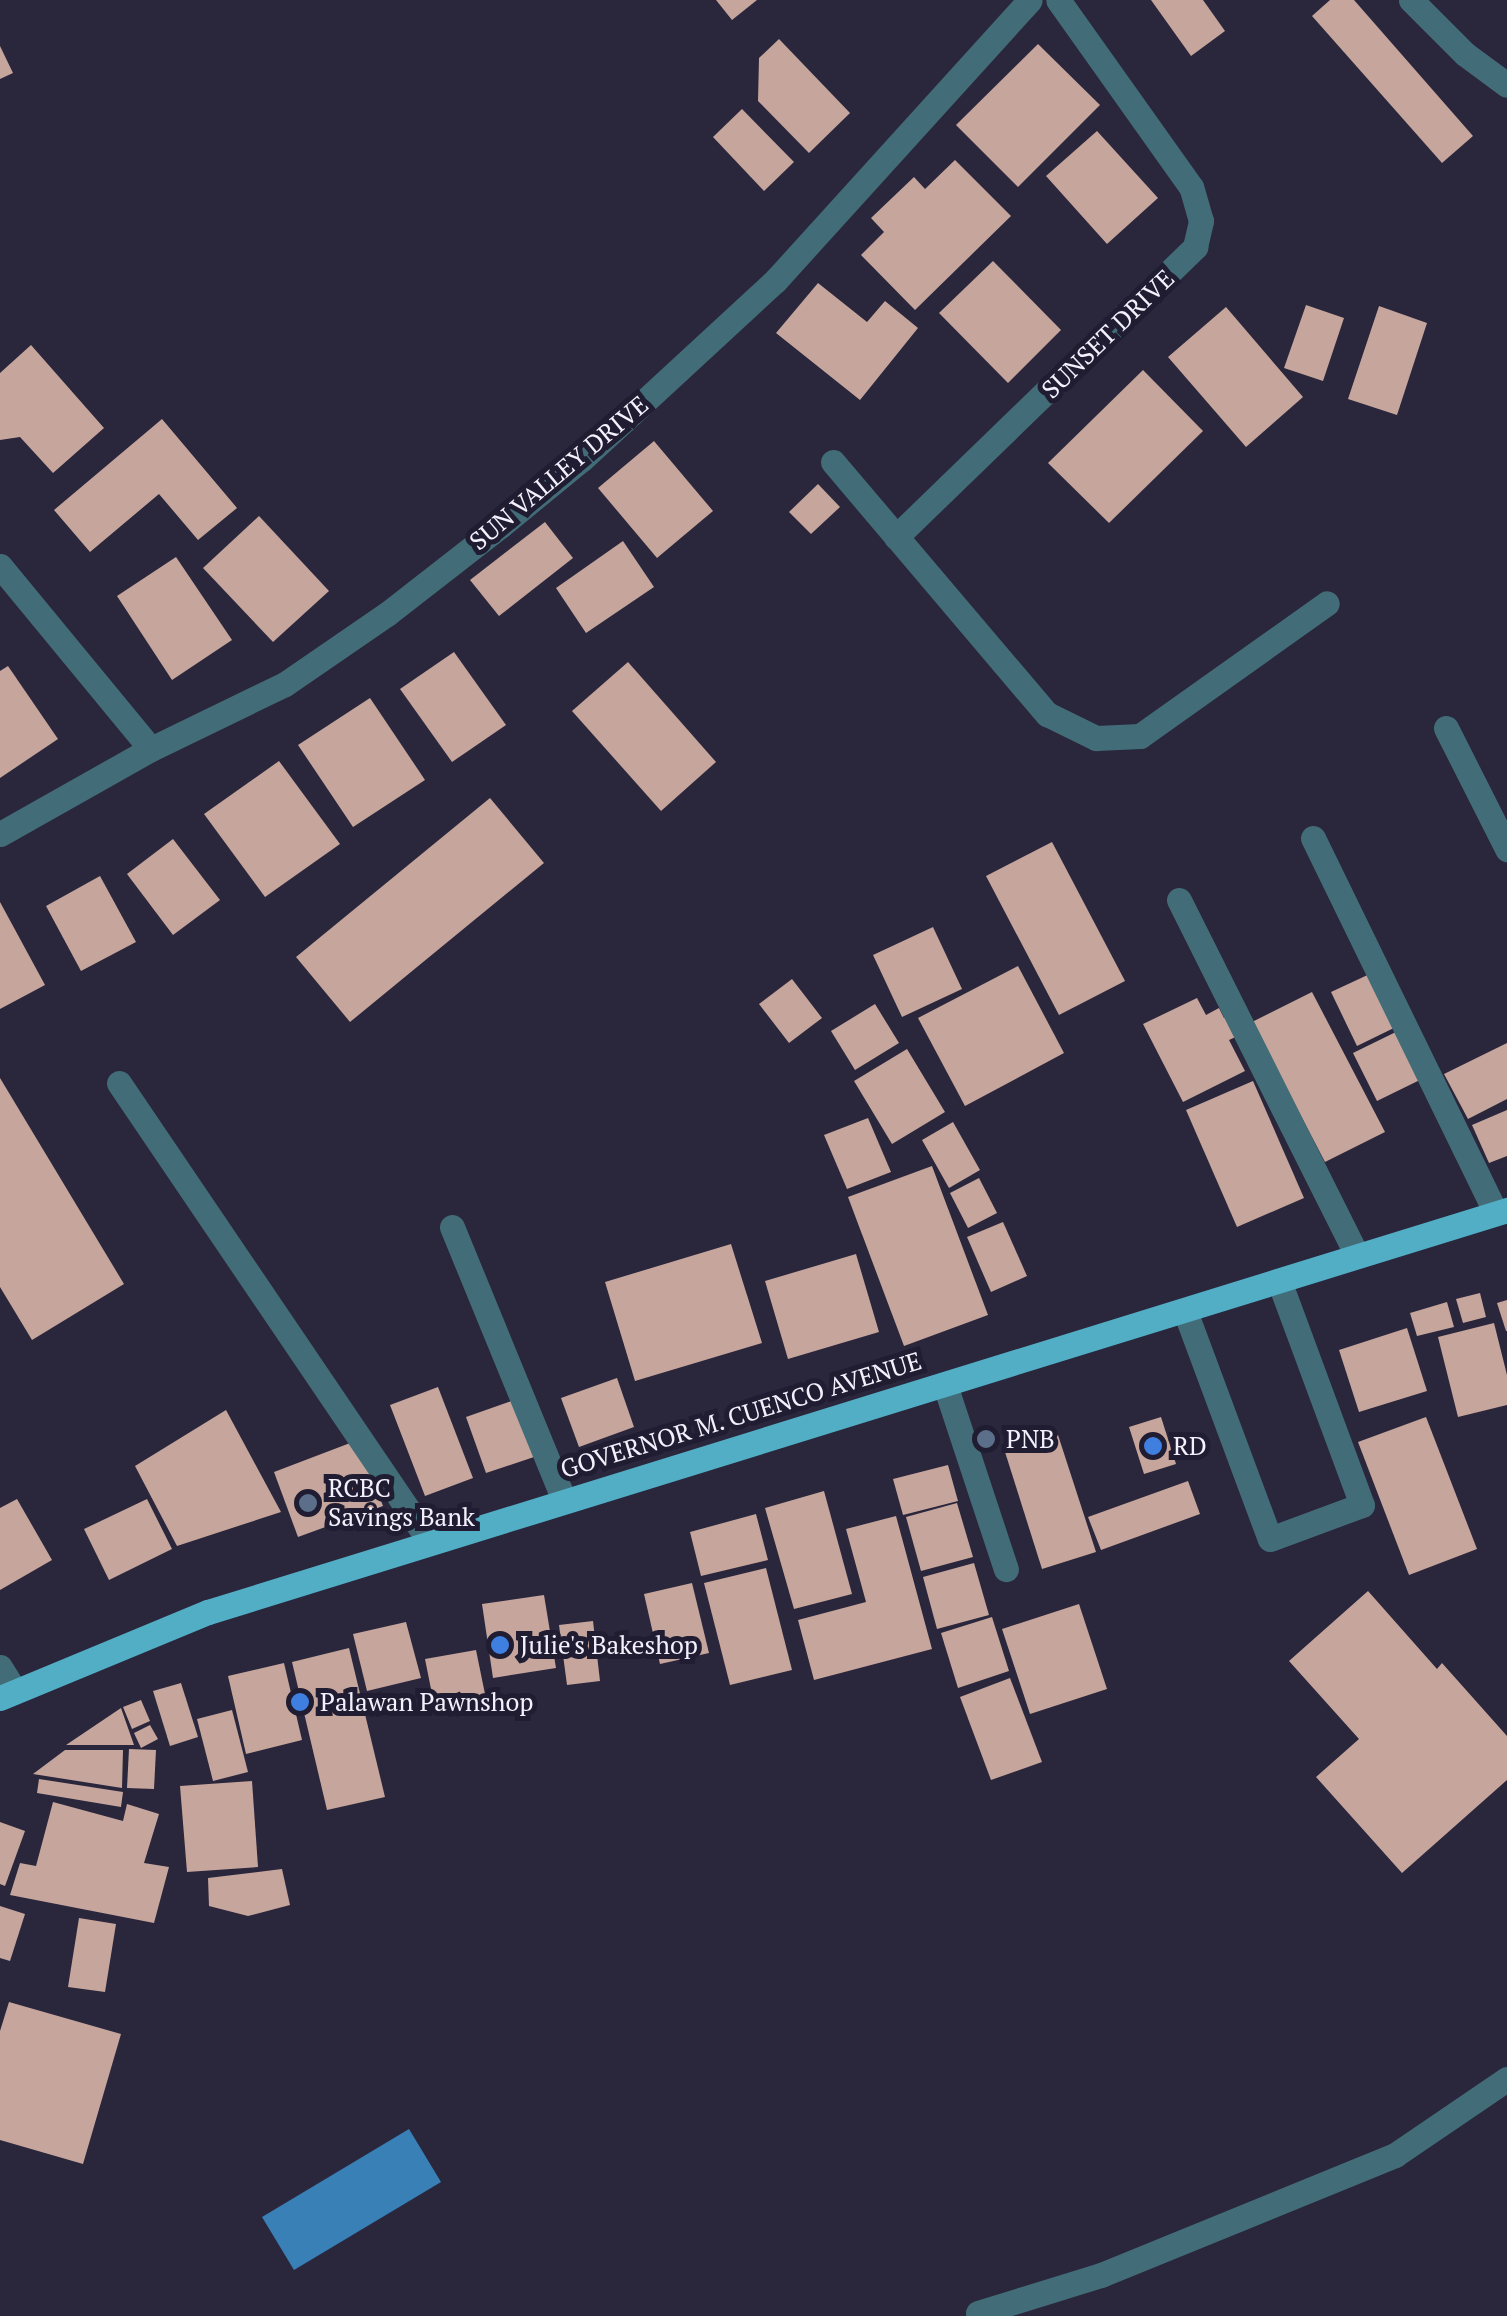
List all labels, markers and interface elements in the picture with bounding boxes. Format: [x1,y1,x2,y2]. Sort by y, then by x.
street label: SUNSET DRIVE [1036,263,1180,405]
street label: SUN VALLEY DRIVE [463,389,655,557]
street label: GOVERNOR M. CUENCO AVENUE [556,1345,926,1485]
place label: PNB [1006,1424,1055,1454]
marker: PNB [975,1428,997,1450]
place label: RD [1173,1431,1207,1461]
marker: RD [1142,1435,1164,1457]
place label: RCBC Savings Bank [328,1474,475,1533]
marker: RCBC Savings Bank [297,1492,319,1514]
place label: Julie's Bakeshop [520,1630,698,1660]
marker: Julie's Bakeshop [489,1634,511,1656]
place label: Palawan Pawnshop [320,1687,533,1717]
marker: Palawan Pawnshop [289,1691,311,1713]

